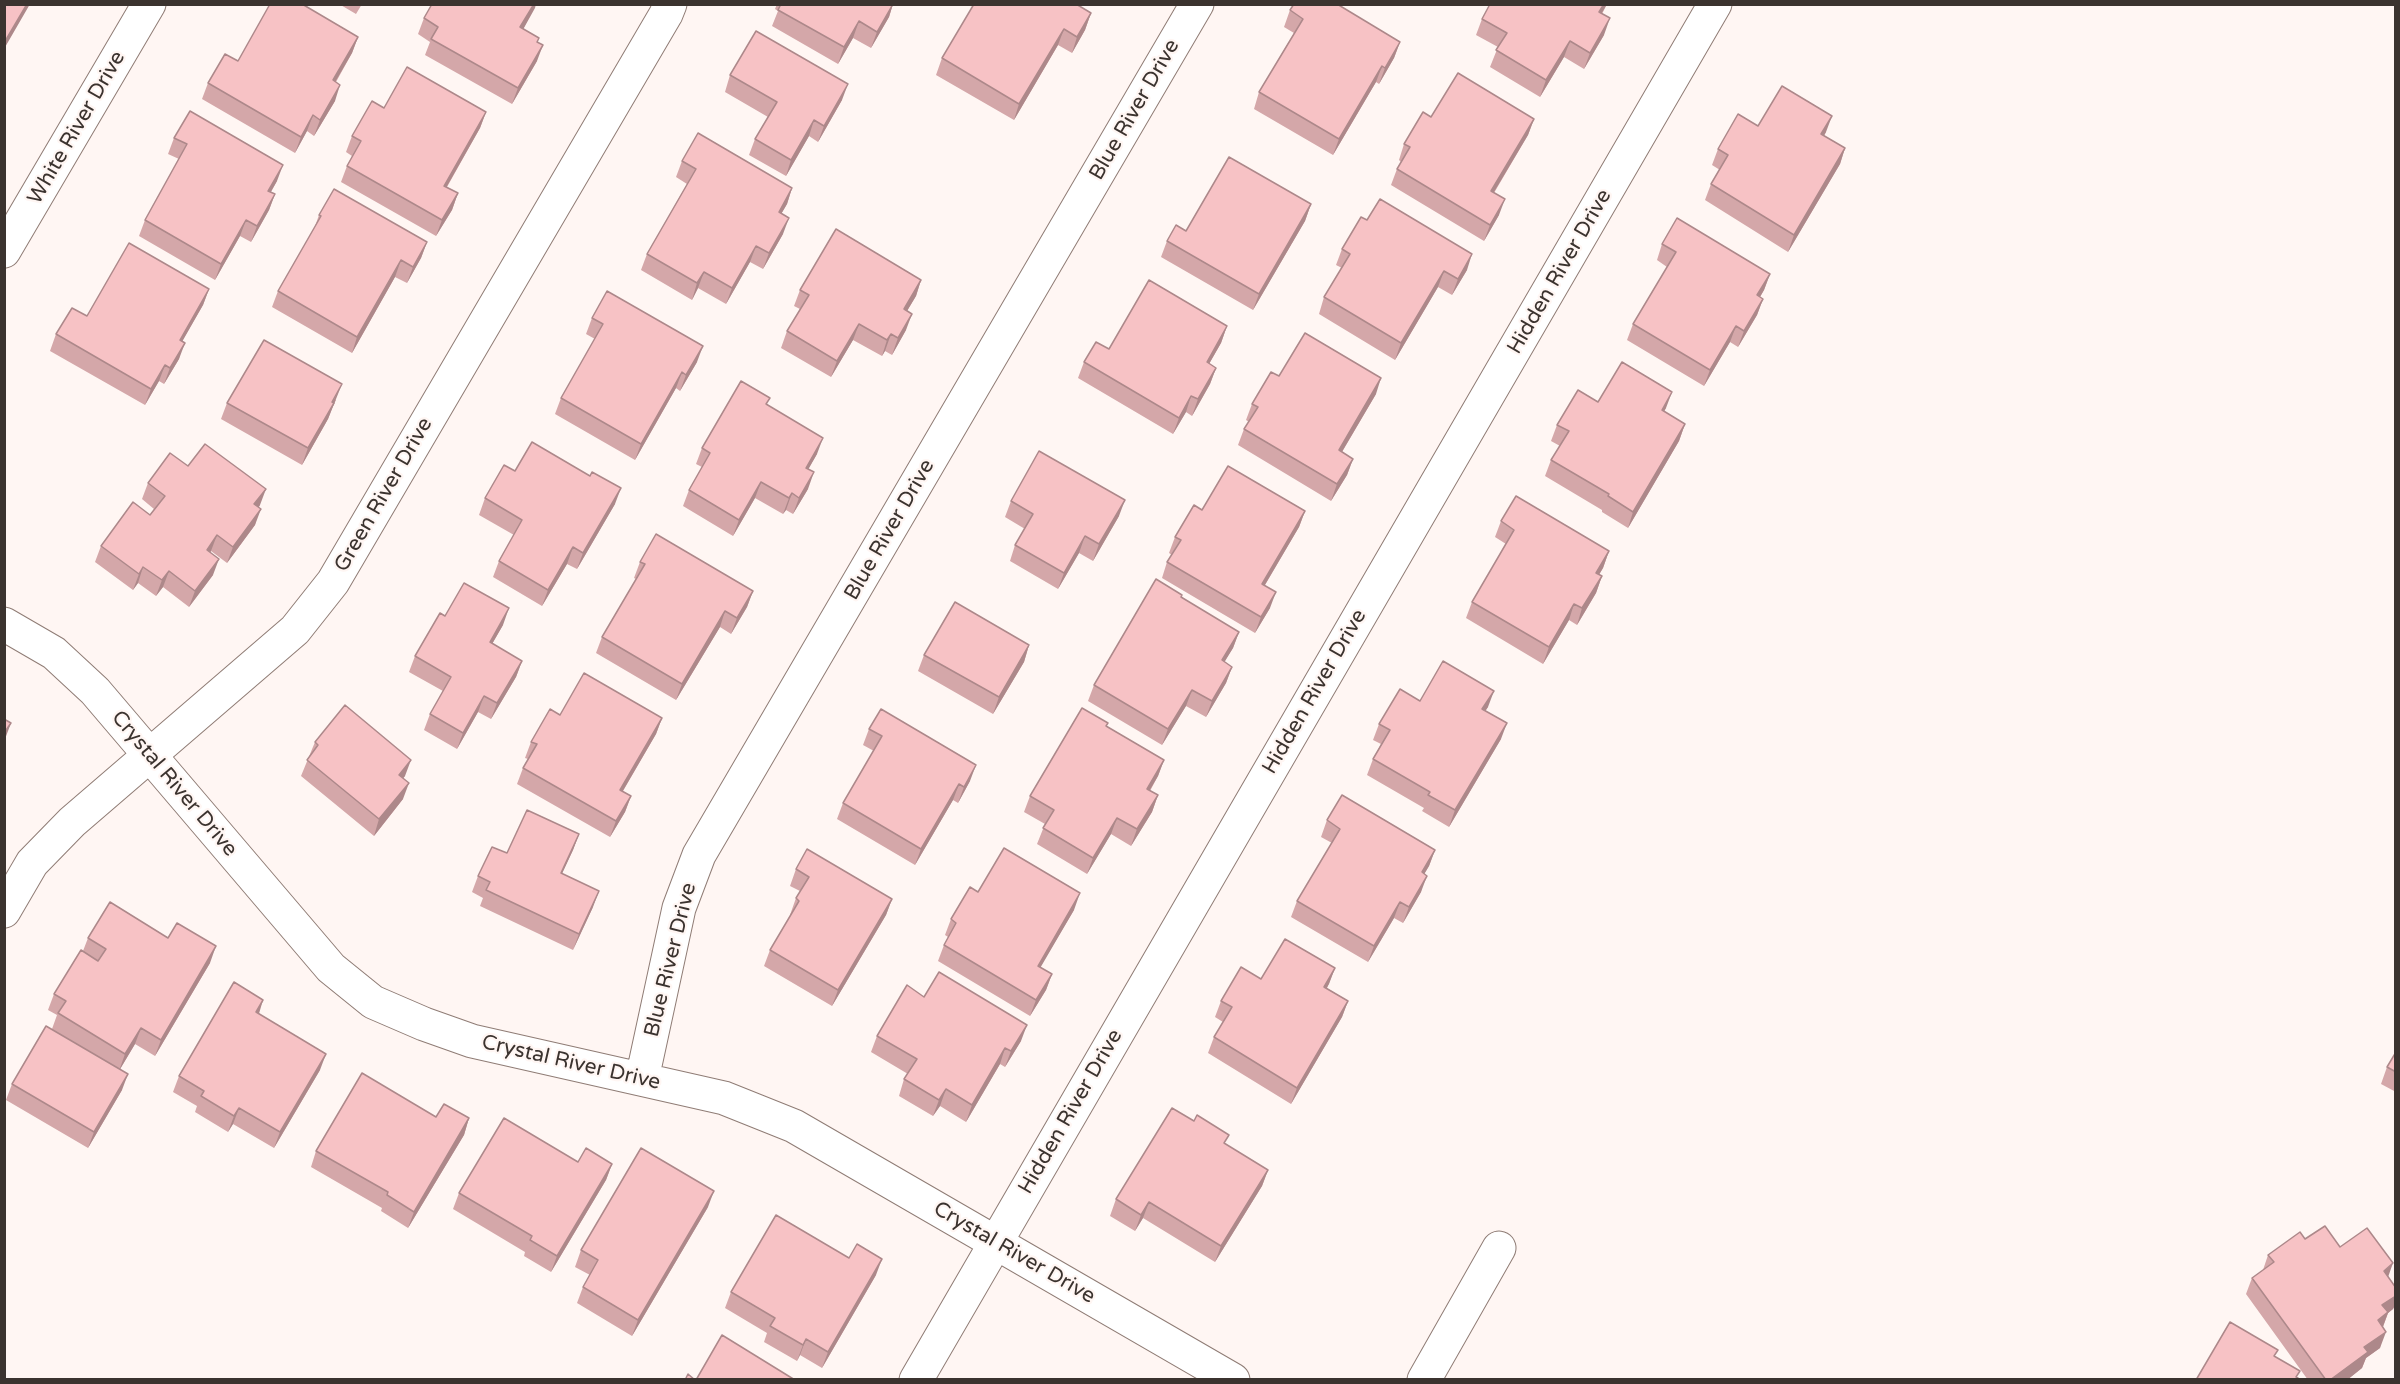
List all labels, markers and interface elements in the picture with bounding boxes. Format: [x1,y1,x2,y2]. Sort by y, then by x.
street label: Blue River Drive [1085,35,1185,185]
street label: White River Drive [23,47,131,209]
street label: Hidden River Drive [1503,185,1617,359]
street label: Green River Drive [330,413,438,577]
street label: Blue River Drive [840,455,940,605]
street label: Hidden River Drive [1258,605,1372,779]
street label: Crystal River Drive [106,706,242,862]
street label: Blue River Drive [640,880,702,1040]
street label: Hidden River Drive [1014,1025,1128,1199]
street label: Crystal River Drive [479,1030,663,1096]
street label: Crystal River Drive [929,1196,1099,1310]

